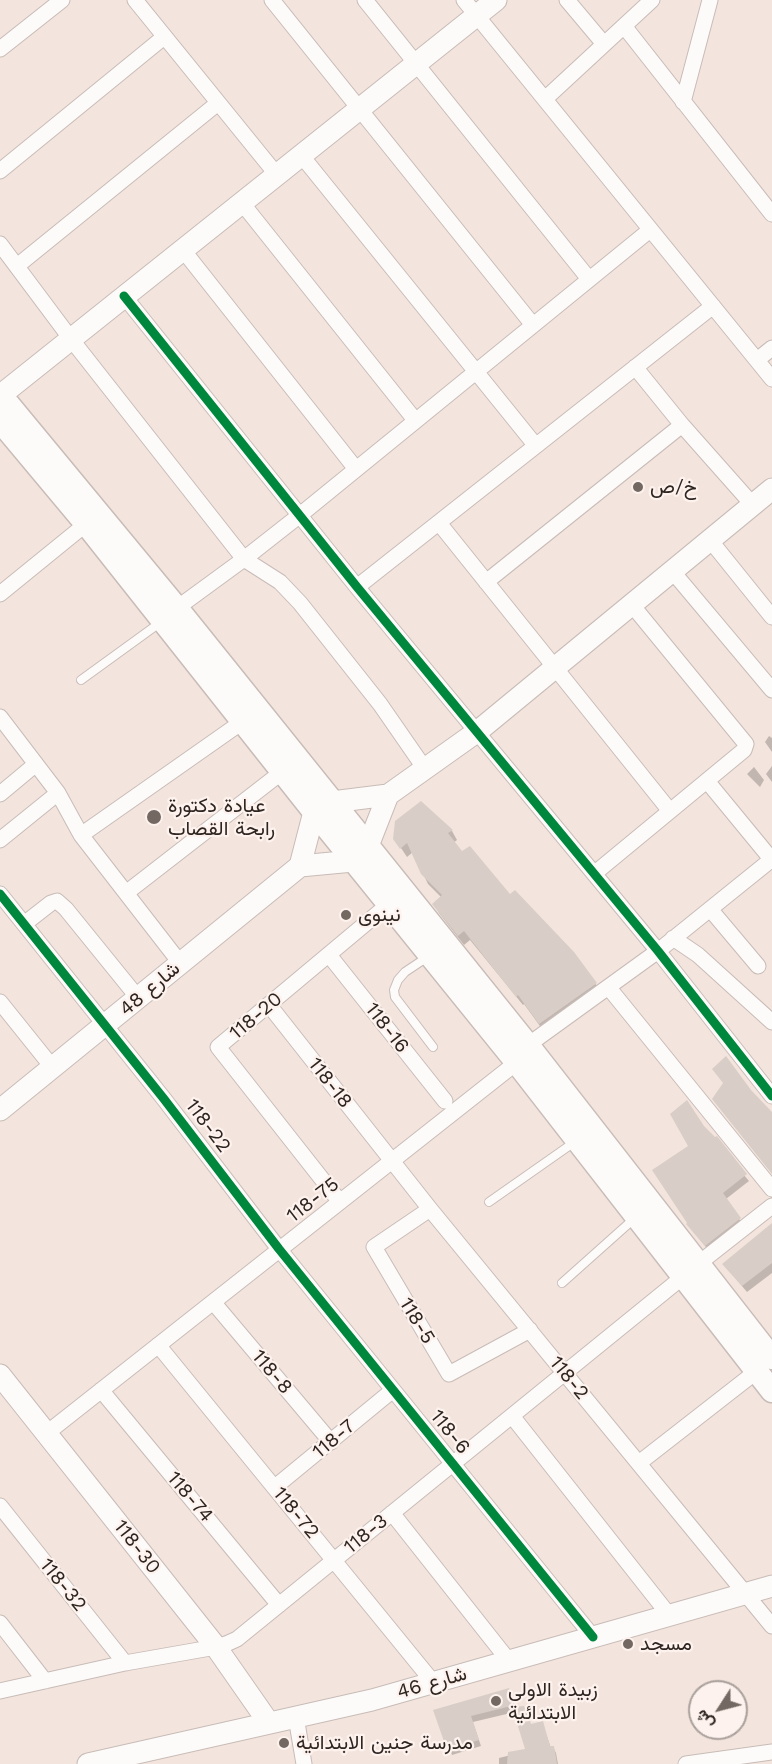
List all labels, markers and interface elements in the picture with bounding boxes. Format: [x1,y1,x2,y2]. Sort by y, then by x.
place label: خ/ص [650,475,697,499]
marker: خ/ص [631,480,645,494]
place label: عيادة دكتورة رابحة القصاب [168,794,275,841]
marker: عيادة دكتورة رابحة القصاب [145,808,163,826]
place label: نينوى [358,903,401,927]
marker: نينوى [339,908,353,922]
street label: شارع 48 [115,957,185,1021]
street label: 118-20 [225,987,287,1045]
street label: 118-16 [360,998,414,1058]
street label: 118-18 [303,1053,357,1113]
street label: 118-22 [180,1095,236,1157]
street label: 118-75 [282,1172,344,1228]
street label: 118-5 [394,1293,440,1349]
street label: 118-8 [247,1345,297,1399]
street label: 118-2 [544,1351,594,1405]
street label: 118-6 [425,1405,475,1459]
street label: 118-7 [308,1414,360,1464]
street label: 118-74 [162,1467,218,1527]
street label: 118-72 [268,1482,324,1544]
street label: 118-3 [339,1509,393,1559]
street label: 118-30 [108,1515,166,1579]
street label: 118-32 [34,1554,92,1616]
place label: مسجد [640,1632,692,1656]
marker: مسجد [621,1637,635,1651]
street label: شارع 46 [394,1662,470,1704]
place label: زبيدة الاولى الابتدائية [508,1678,598,1725]
north arrow [688,1680,748,1740]
marker: زبيدة الاولى الابتدائية [489,1694,503,1708]
text: ش [691,1706,718,1733]
place label: مدرسة جنين الابتدائية [296,1731,473,1755]
marker: مدرسة جنين الابتدائية [277,1736,291,1750]

